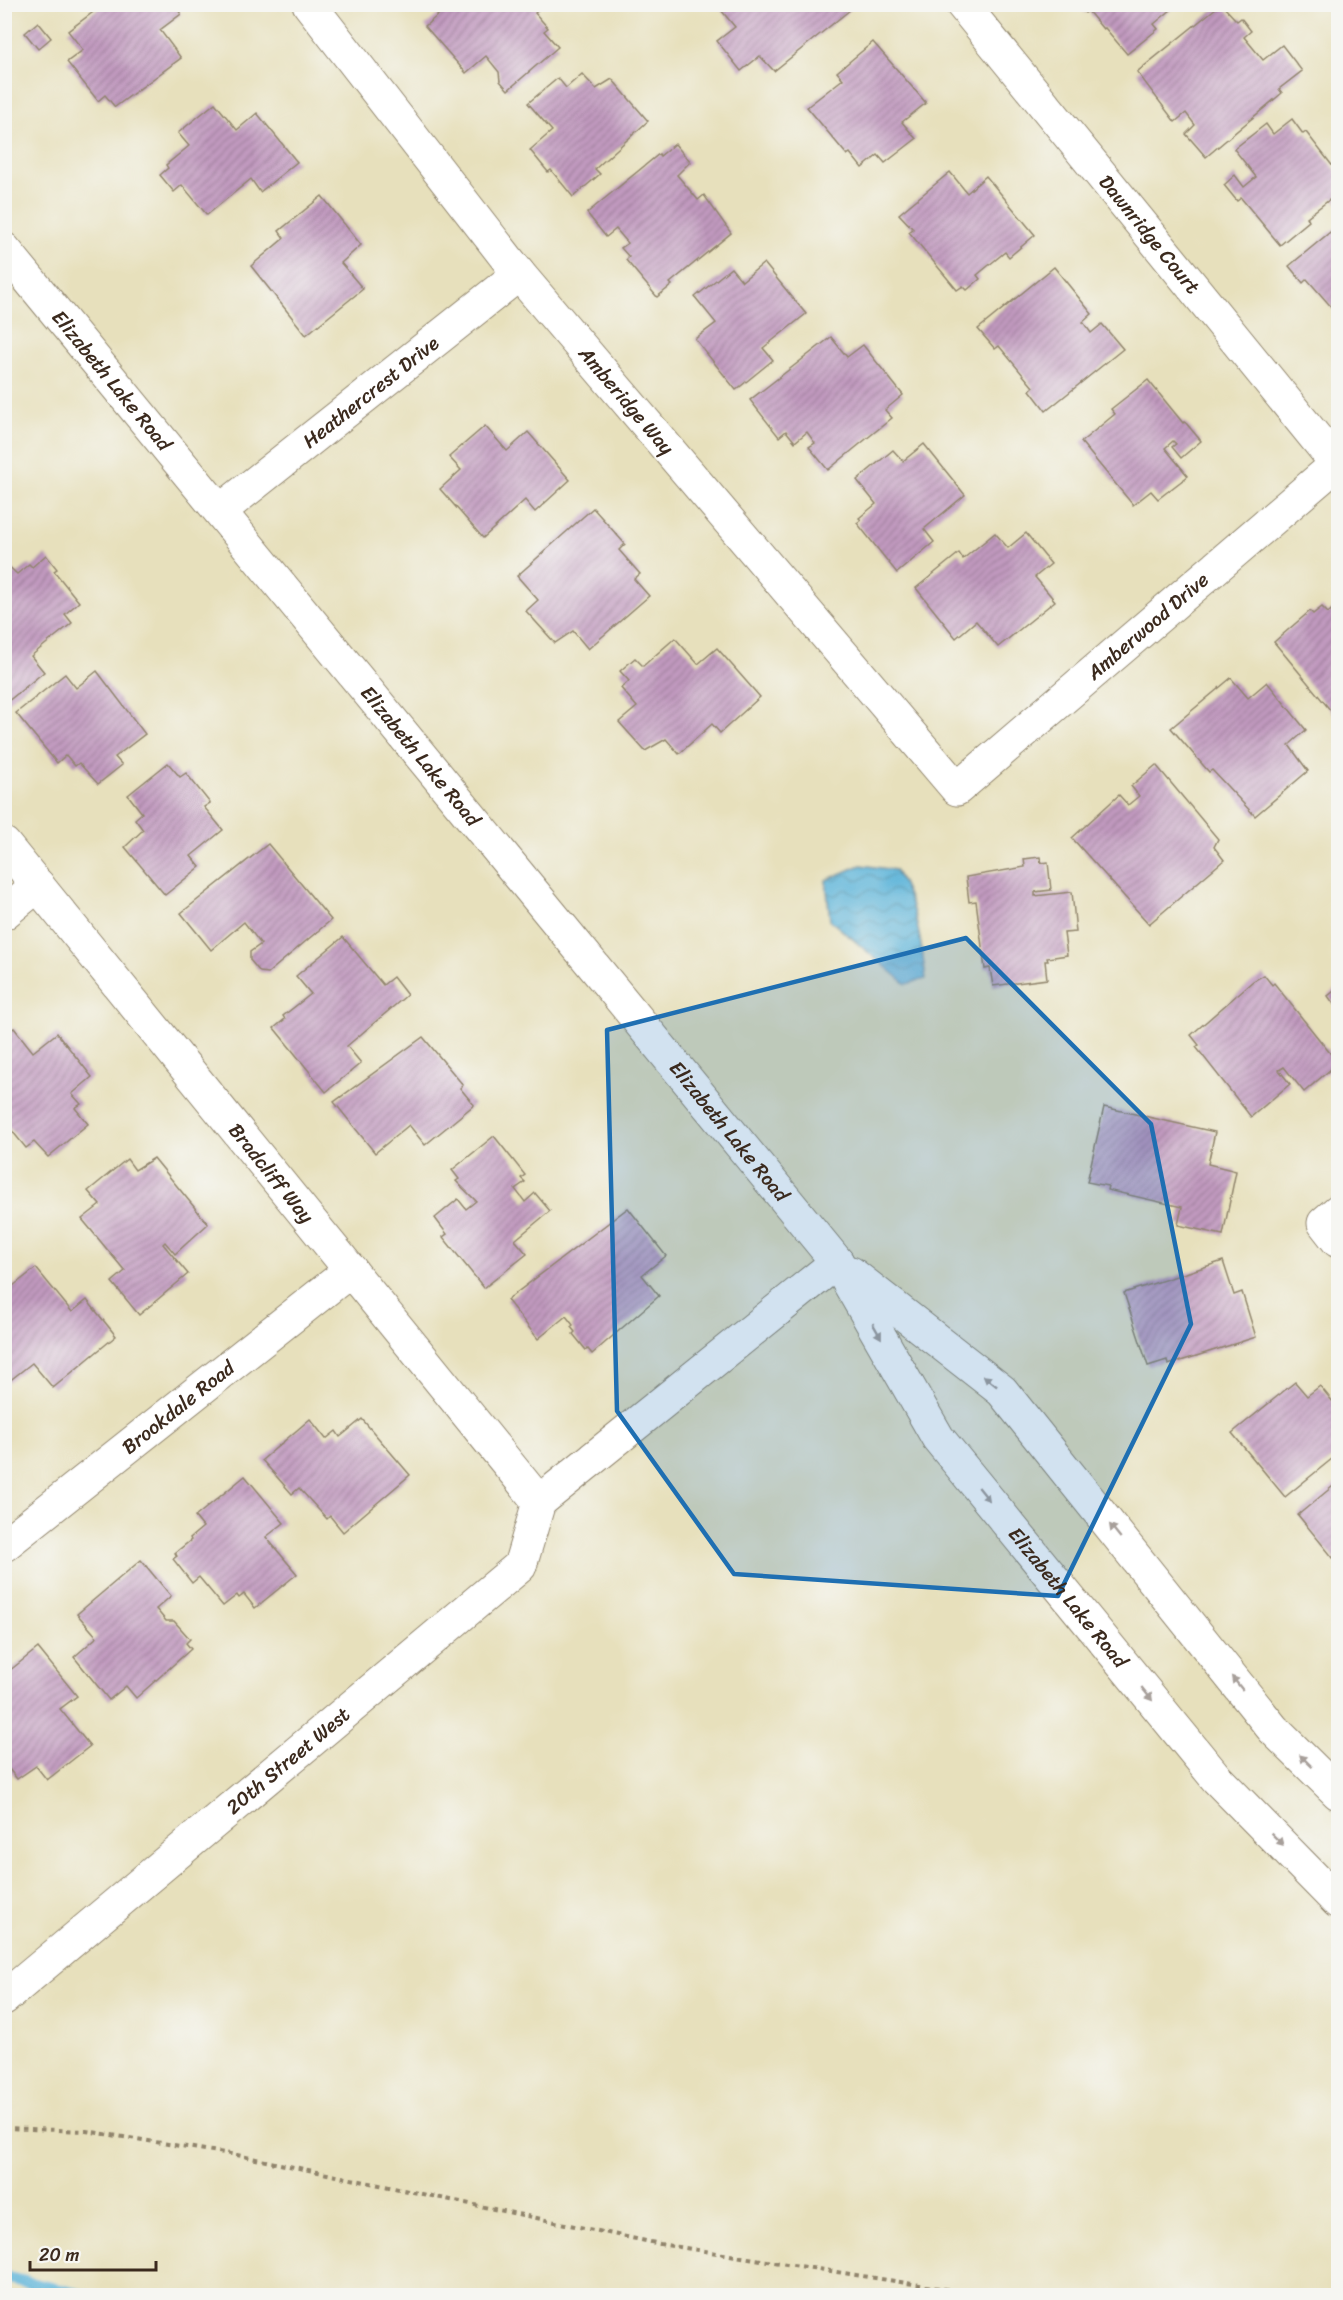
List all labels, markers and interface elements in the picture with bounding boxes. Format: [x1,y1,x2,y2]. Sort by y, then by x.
street label: Dawnridge Court [1090,166,1210,302]
street label: Elizabeth Lake Road [43,302,182,460]
street label: Heathercrest Drive [294,326,447,457]
street label: Amberidge Way [569,337,684,464]
street label: Amberwood Drive [1078,563,1217,689]
street label: Elizabeth Lake Road [352,677,491,835]
street label: Elizabeth Lake Road [660,1052,799,1211]
street label: Bradcliff Way [220,1115,324,1232]
one-way arrow [872,1323,882,1340]
street label: Brookdale Road [114,1350,243,1463]
one-way arrow [982,1375,998,1388]
one-way arrow [977,1486,990,1502]
street label: Elizabeth Lake Road [999,1518,1138,1677]
one-way arrow [1108,1523,1121,1539]
one-way arrow [1230,1675,1243,1691]
one-way arrow [1140,1686,1153,1701]
street label: 20th Street West [217,1697,358,1823]
one-way arrow [1298,1754,1313,1768]
one-way arrow [1269,1832,1283,1846]
scale bar [30,2234,156,2272]
text: 20 m [39,2239,79,2271]

